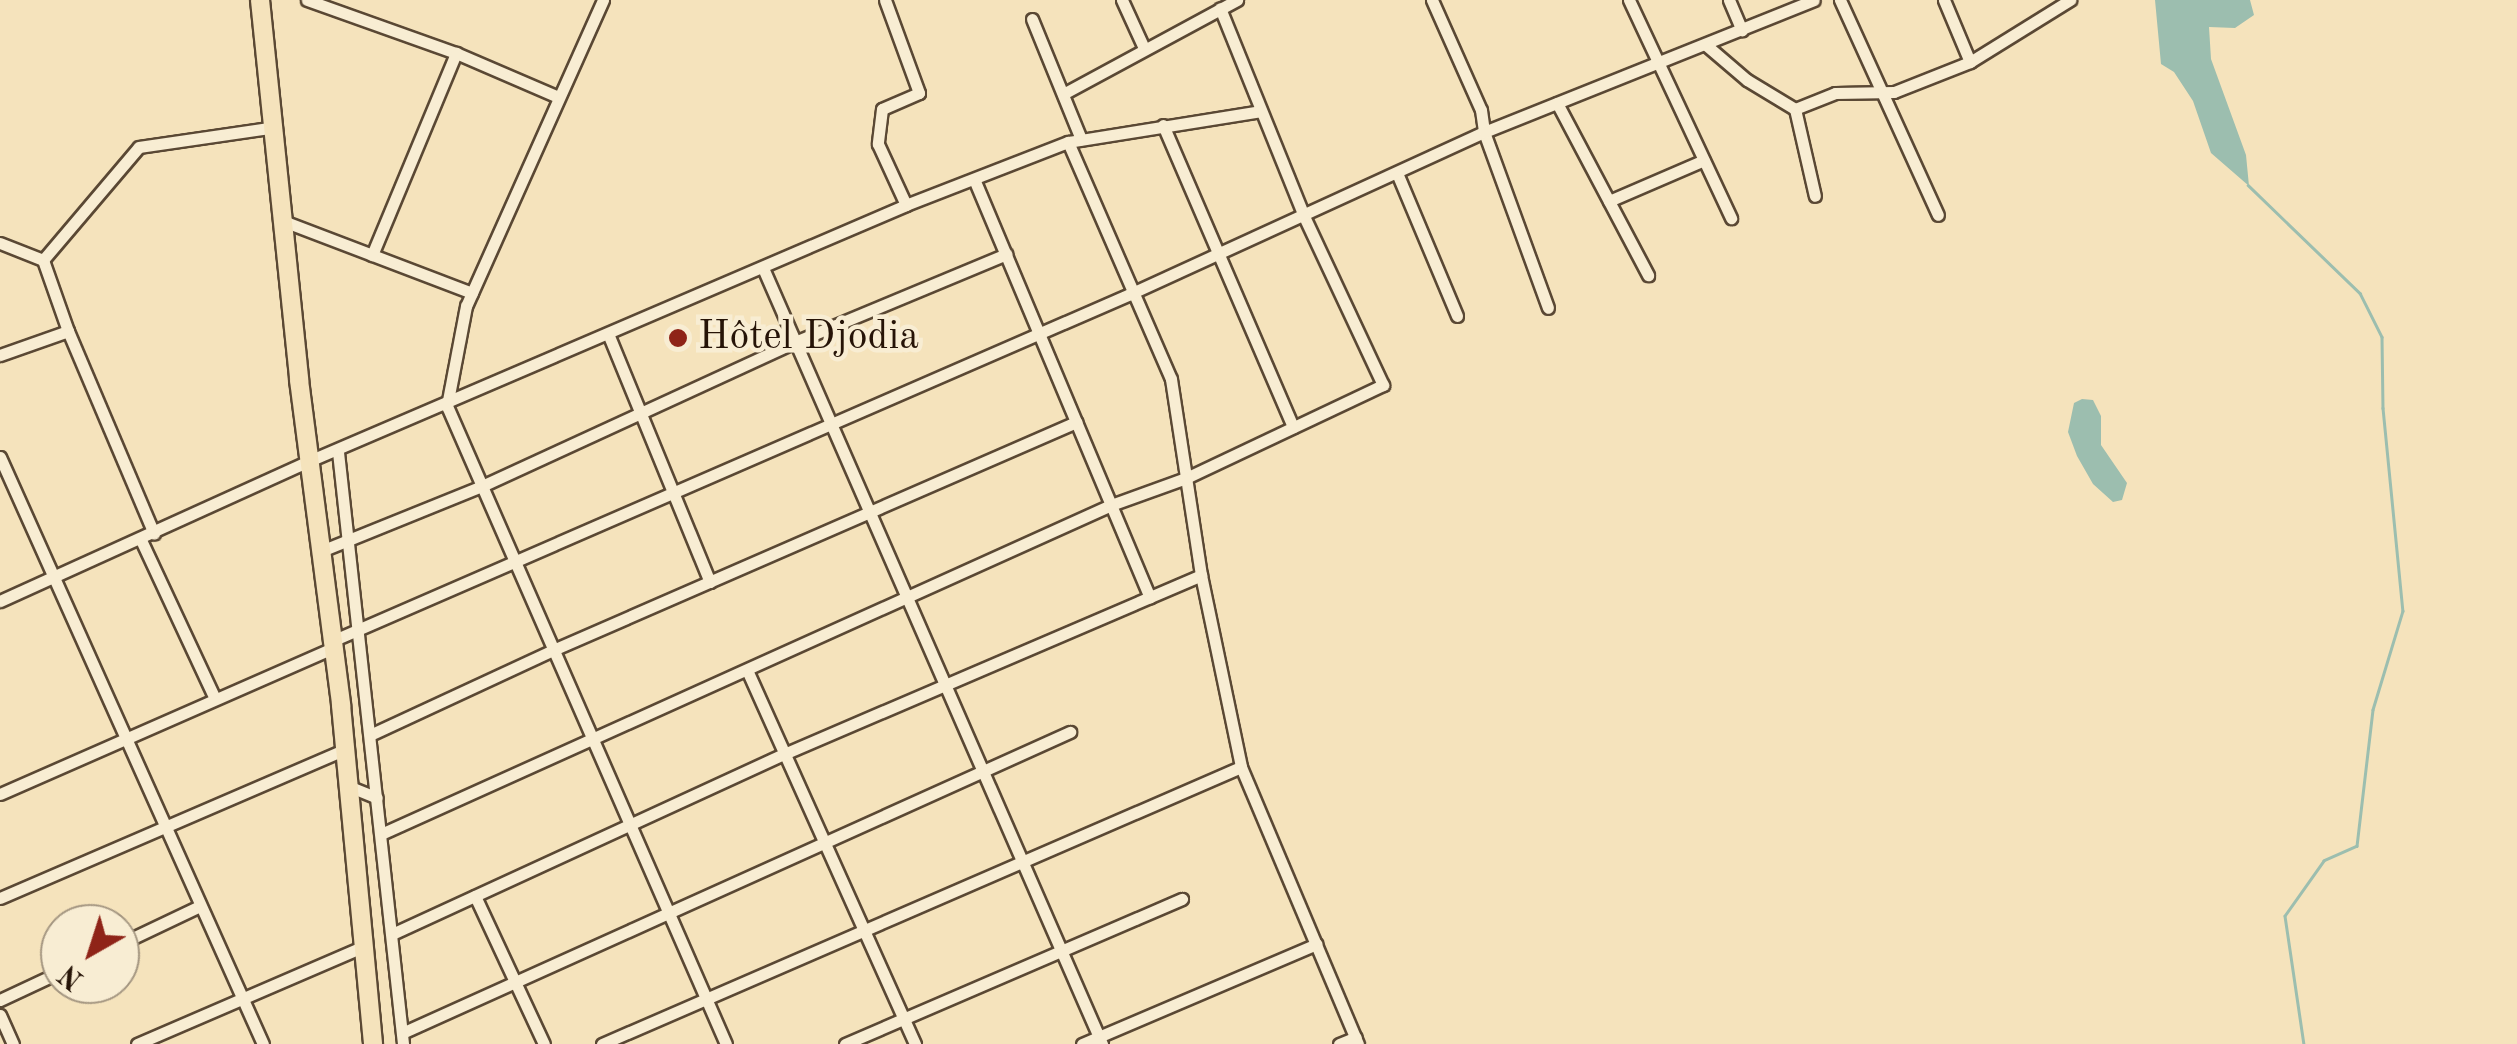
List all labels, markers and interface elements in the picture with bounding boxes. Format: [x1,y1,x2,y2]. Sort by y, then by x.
place label: Hôtel Djodia [698,314,919,362]
marker: Hôtel Djodia [667,327,689,349]
north arrow [40,904,140,1004]
text: N [55,958,90,993]

